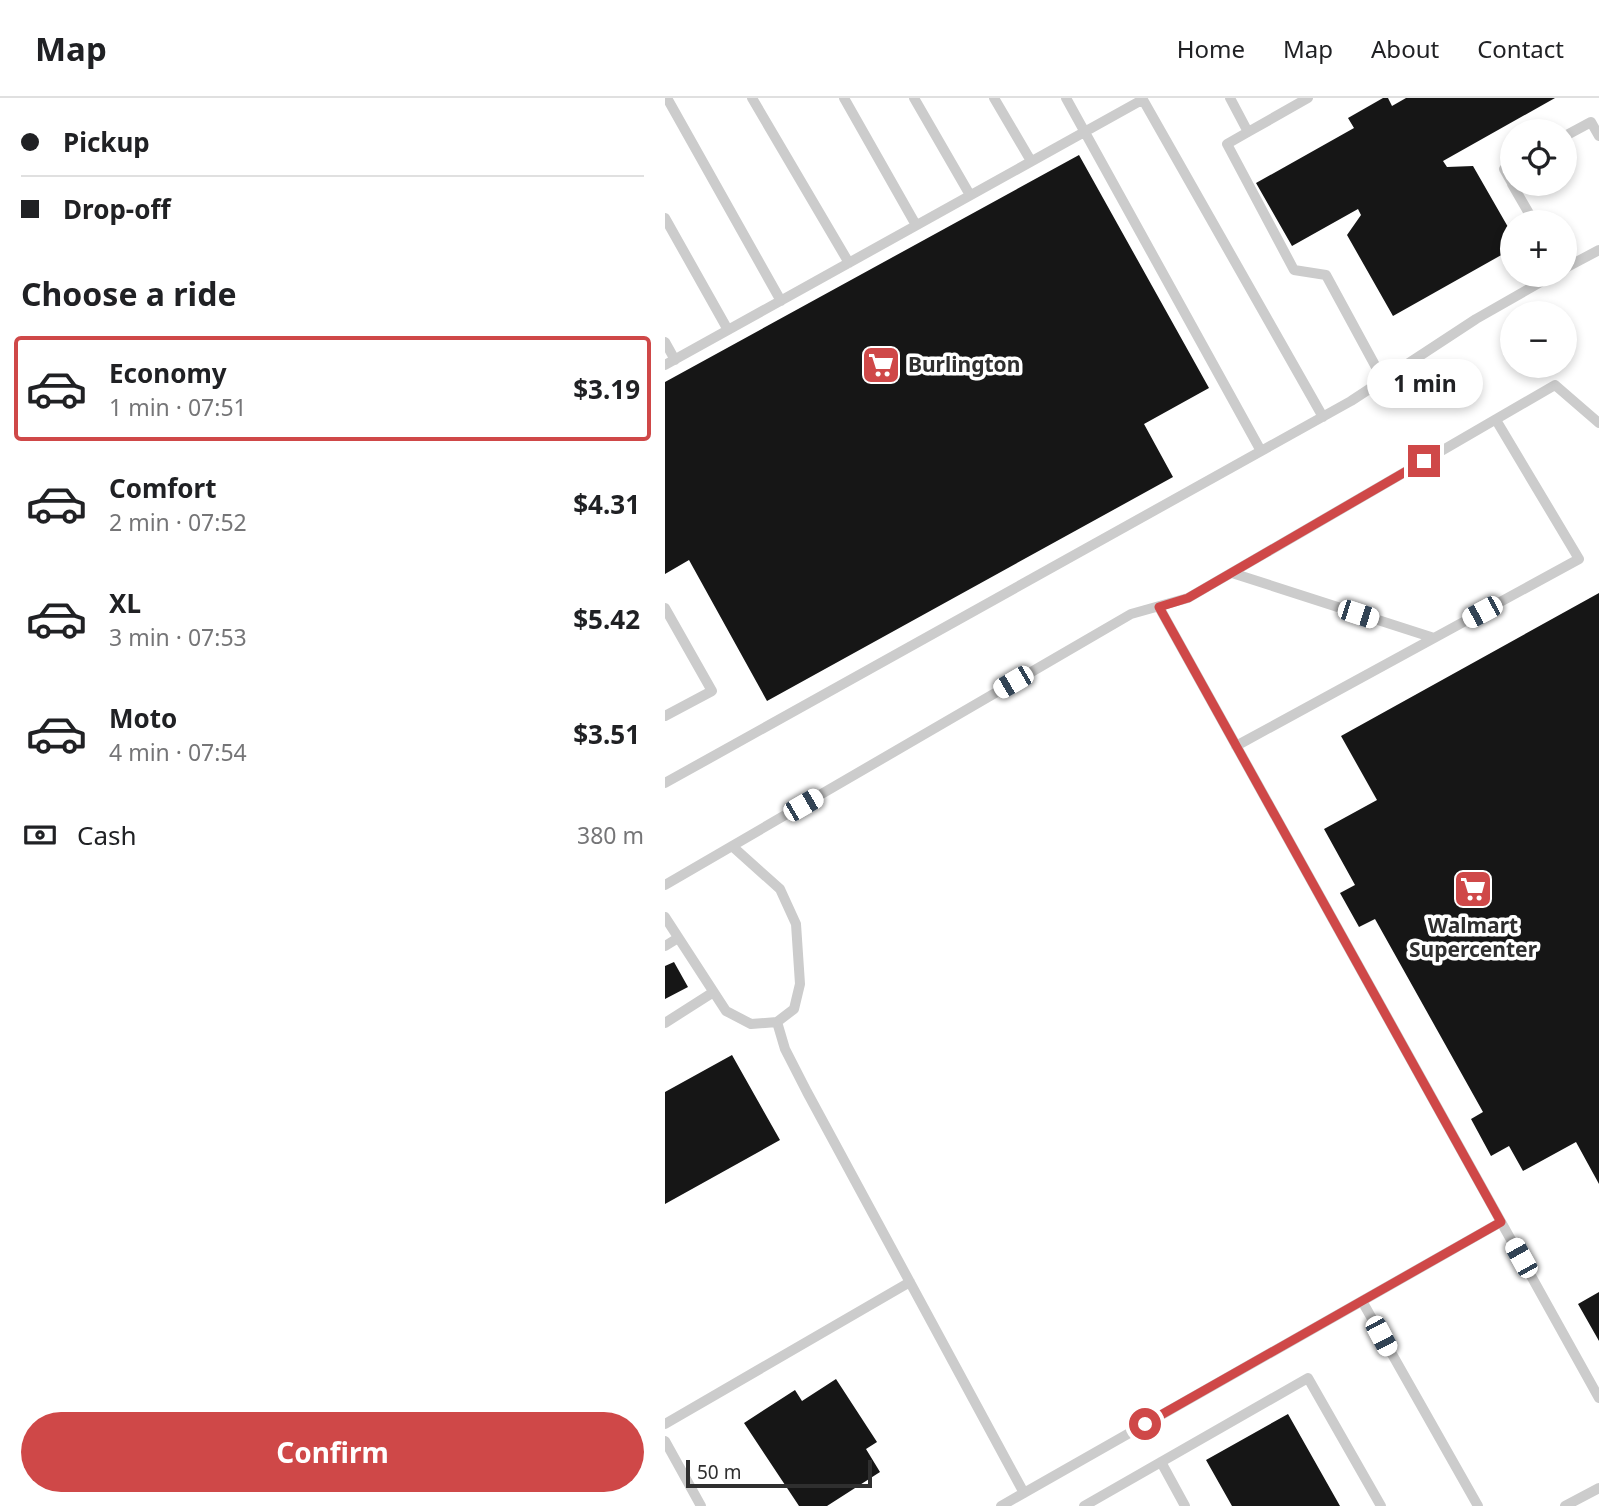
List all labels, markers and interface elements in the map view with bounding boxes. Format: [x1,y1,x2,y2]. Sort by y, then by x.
text: Map [35,26,107,71]
text: Home [1177,32,1245,65]
text: Map [1283,32,1333,65]
text: About [1371,32,1439,65]
text: Contact [1477,32,1564,65]
map controls [1500,119,1577,378]
button: locate [1500,119,1577,196]
text: Pickup [63,124,150,160]
text: Drop-off [63,191,170,227]
button: + [1500,210,1577,287]
text: Choose a ride [21,272,237,315]
button: − [1500,301,1577,378]
supermarket icon: Burlington [860,344,902,386]
place label: Burlington [908,350,1020,378]
text: Economy [109,355,227,391]
icon: car [25,357,88,420]
callout: 1 min [1366,360,1482,408]
text: 1 min [1393,367,1457,399]
text: $3.19 [573,371,640,407]
text: 1 min · 07:51 [109,391,247,423]
route end [1408,445,1440,477]
text: Comfort [109,470,217,506]
icon: car [25,472,88,535]
text: $4.31 [573,486,640,522]
text: 2 min · 07:52 [109,506,247,538]
text: XL [109,585,141,621]
icon: car [25,587,88,650]
car [1459,593,1506,631]
car [1335,598,1382,630]
text: $5.42 [573,601,640,637]
text: 3 min · 07:53 [109,621,247,653]
car [990,662,1037,702]
text: Moto [109,700,177,736]
icon: car [25,702,88,765]
text: $3.51 [573,716,640,752]
text: 4 min · 07:54 [109,736,247,768]
car [780,785,827,825]
icon: cash [21,816,59,854]
text: Cash [77,817,137,853]
text: 380 m [577,819,644,851]
supermarket icon: Walmart Supercenter [1452,868,1494,910]
place label: Walmart Supercenter [1409,911,1538,963]
car [1502,1235,1541,1281]
car [1362,1313,1401,1359]
route start [1129,1408,1161,1440]
button: Confirm [21,1412,644,1492]
scale bar [686,1457,871,1489]
text: 50 m [697,1459,741,1485]

